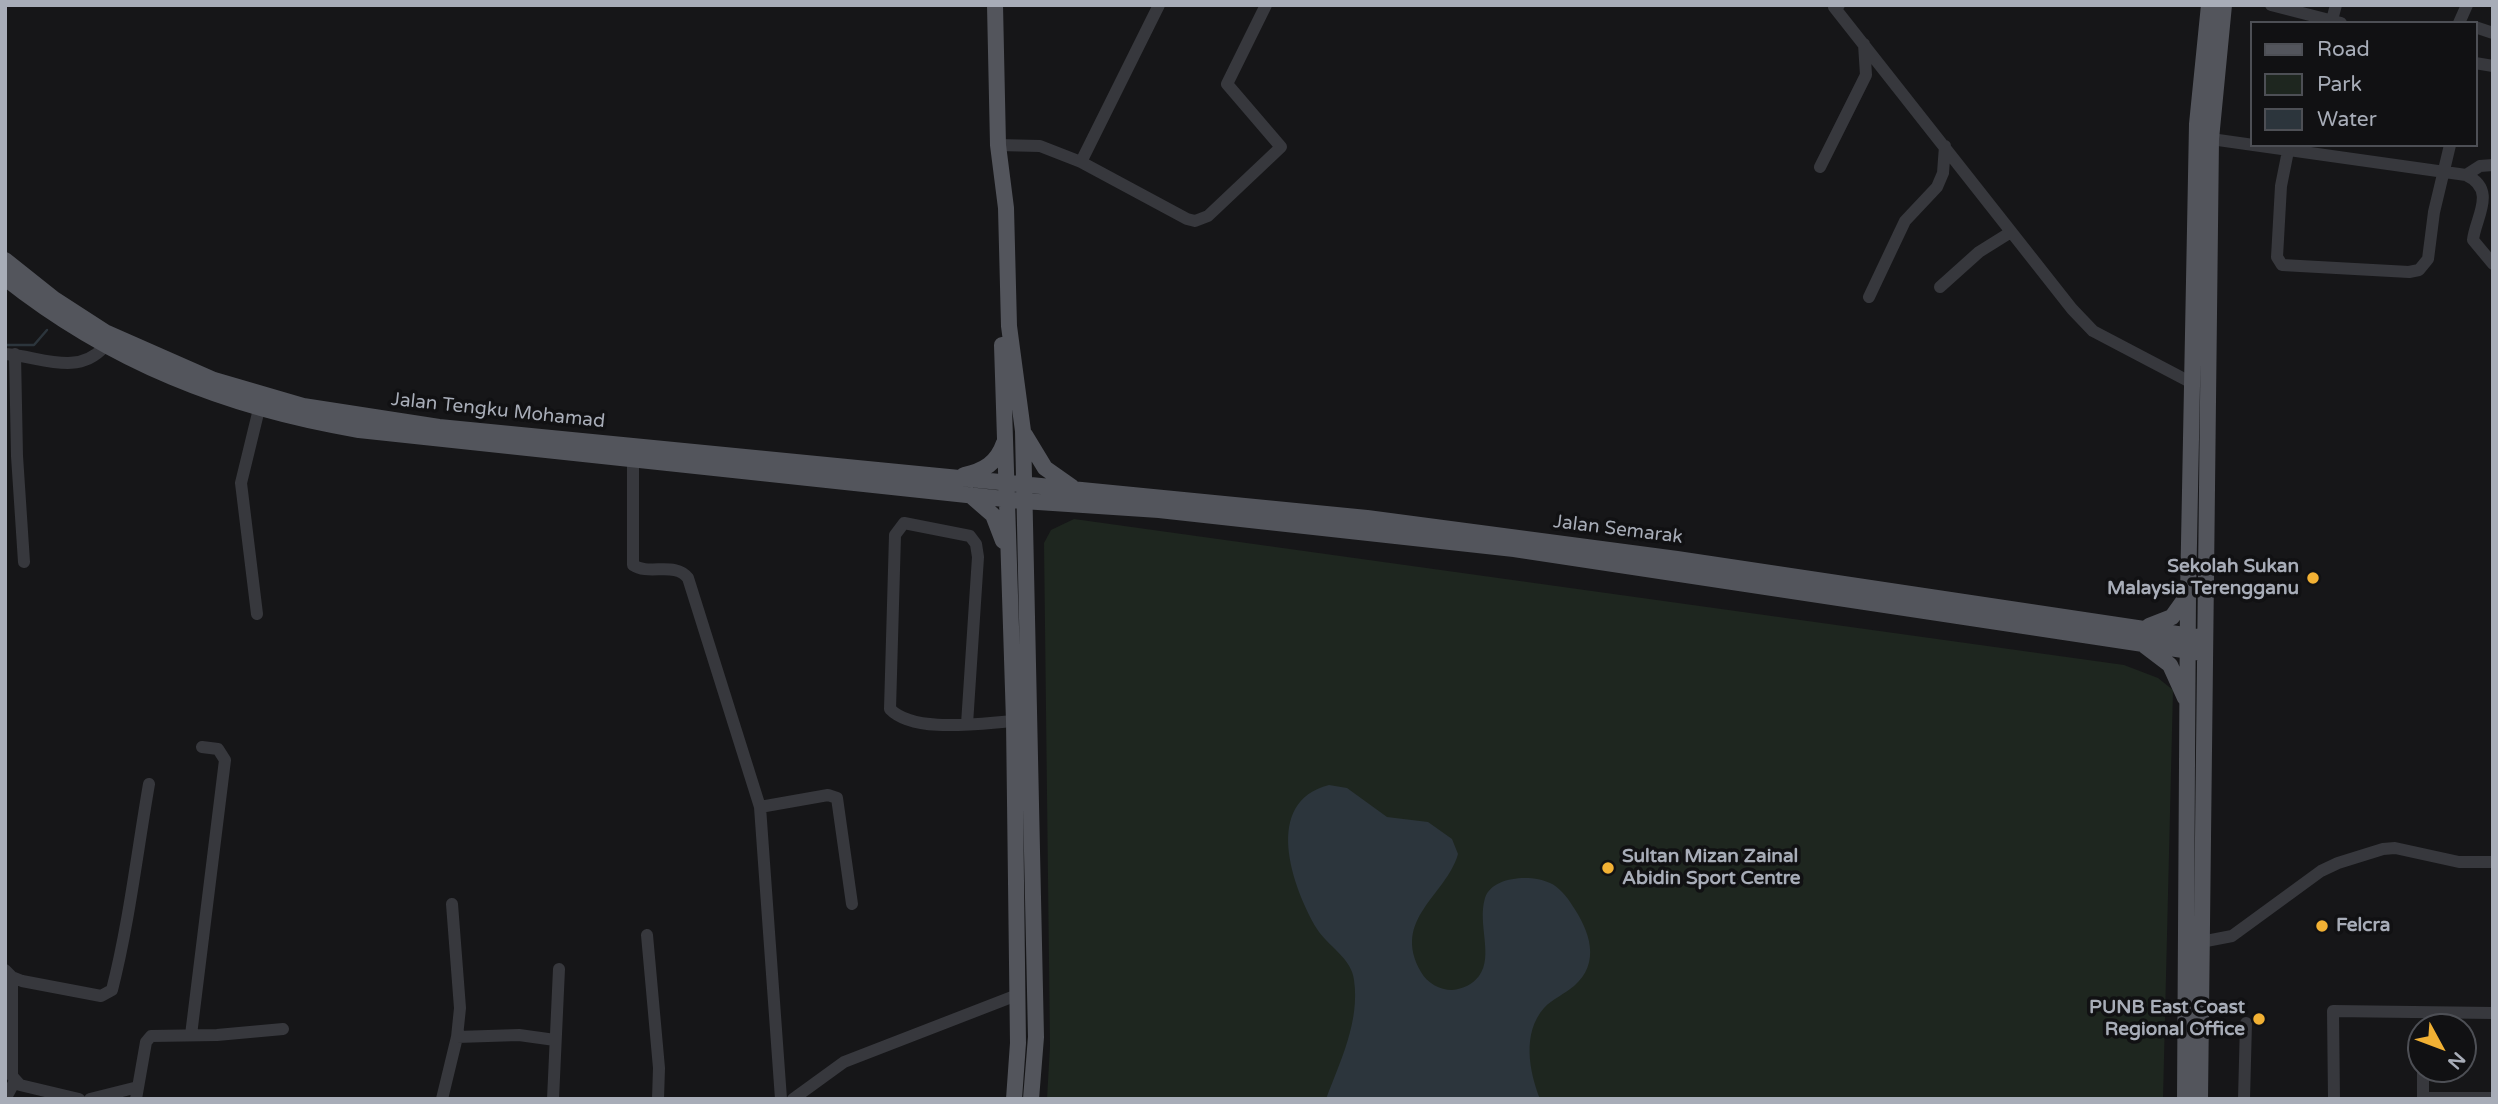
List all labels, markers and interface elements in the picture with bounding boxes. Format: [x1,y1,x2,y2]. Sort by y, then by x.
legend [2250,21,2477,147]
text: Road [2317,37,2370,62]
text: Park [2317,72,2362,97]
text: Water [2317,107,2377,132]
street label: Jalan Tengku Mohamad [390,388,606,434]
street label: Jalan Semarak [1552,511,1684,549]
place label: Sekolah Sukan Malaysia Terengganu [2107,556,2299,600]
marker: Sekolah Sukan Malaysia Terengganu [2305,570,2321,586]
place label: Sultan Mizan Zainal Abidin Sport Centre [1622,846,1801,890]
marker: Sultan Mizan Zainal Abidin Sport Centre [1600,860,1616,876]
place label: Felcra [2336,915,2390,937]
marker: Felcra [2314,918,2330,934]
place label: PUNB East Coast Regional Office [2089,997,2245,1041]
marker: PUNB East Coast Regional Office [2251,1011,2267,1027]
north arrow [2407,1013,2477,1083]
text: N [2443,1047,2470,1073]

